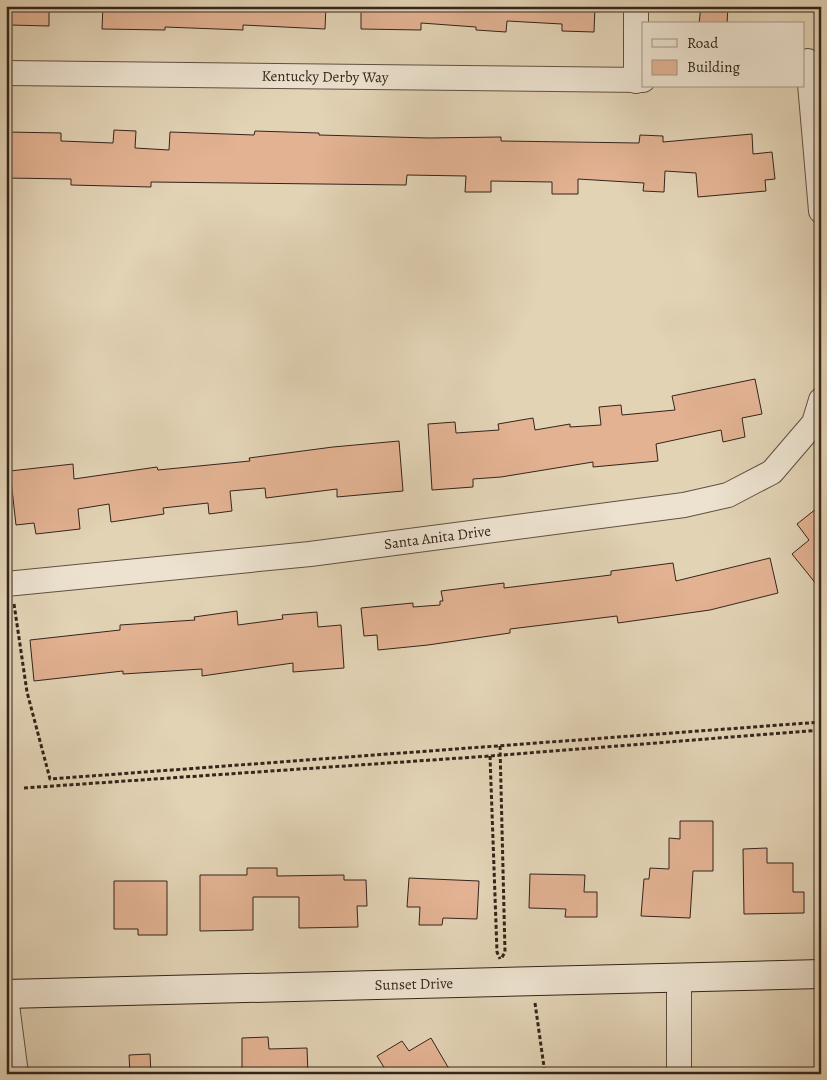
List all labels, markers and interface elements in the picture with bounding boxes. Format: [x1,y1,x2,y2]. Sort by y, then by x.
legend [642,22,804,88]
text: Road [687,33,719,53]
text: Building [687,57,740,77]
street label: Kentucky Derby Way [261,66,389,87]
street label: Santa Anita Drive [383,520,492,554]
street label: Sunset Drive [374,973,454,995]

